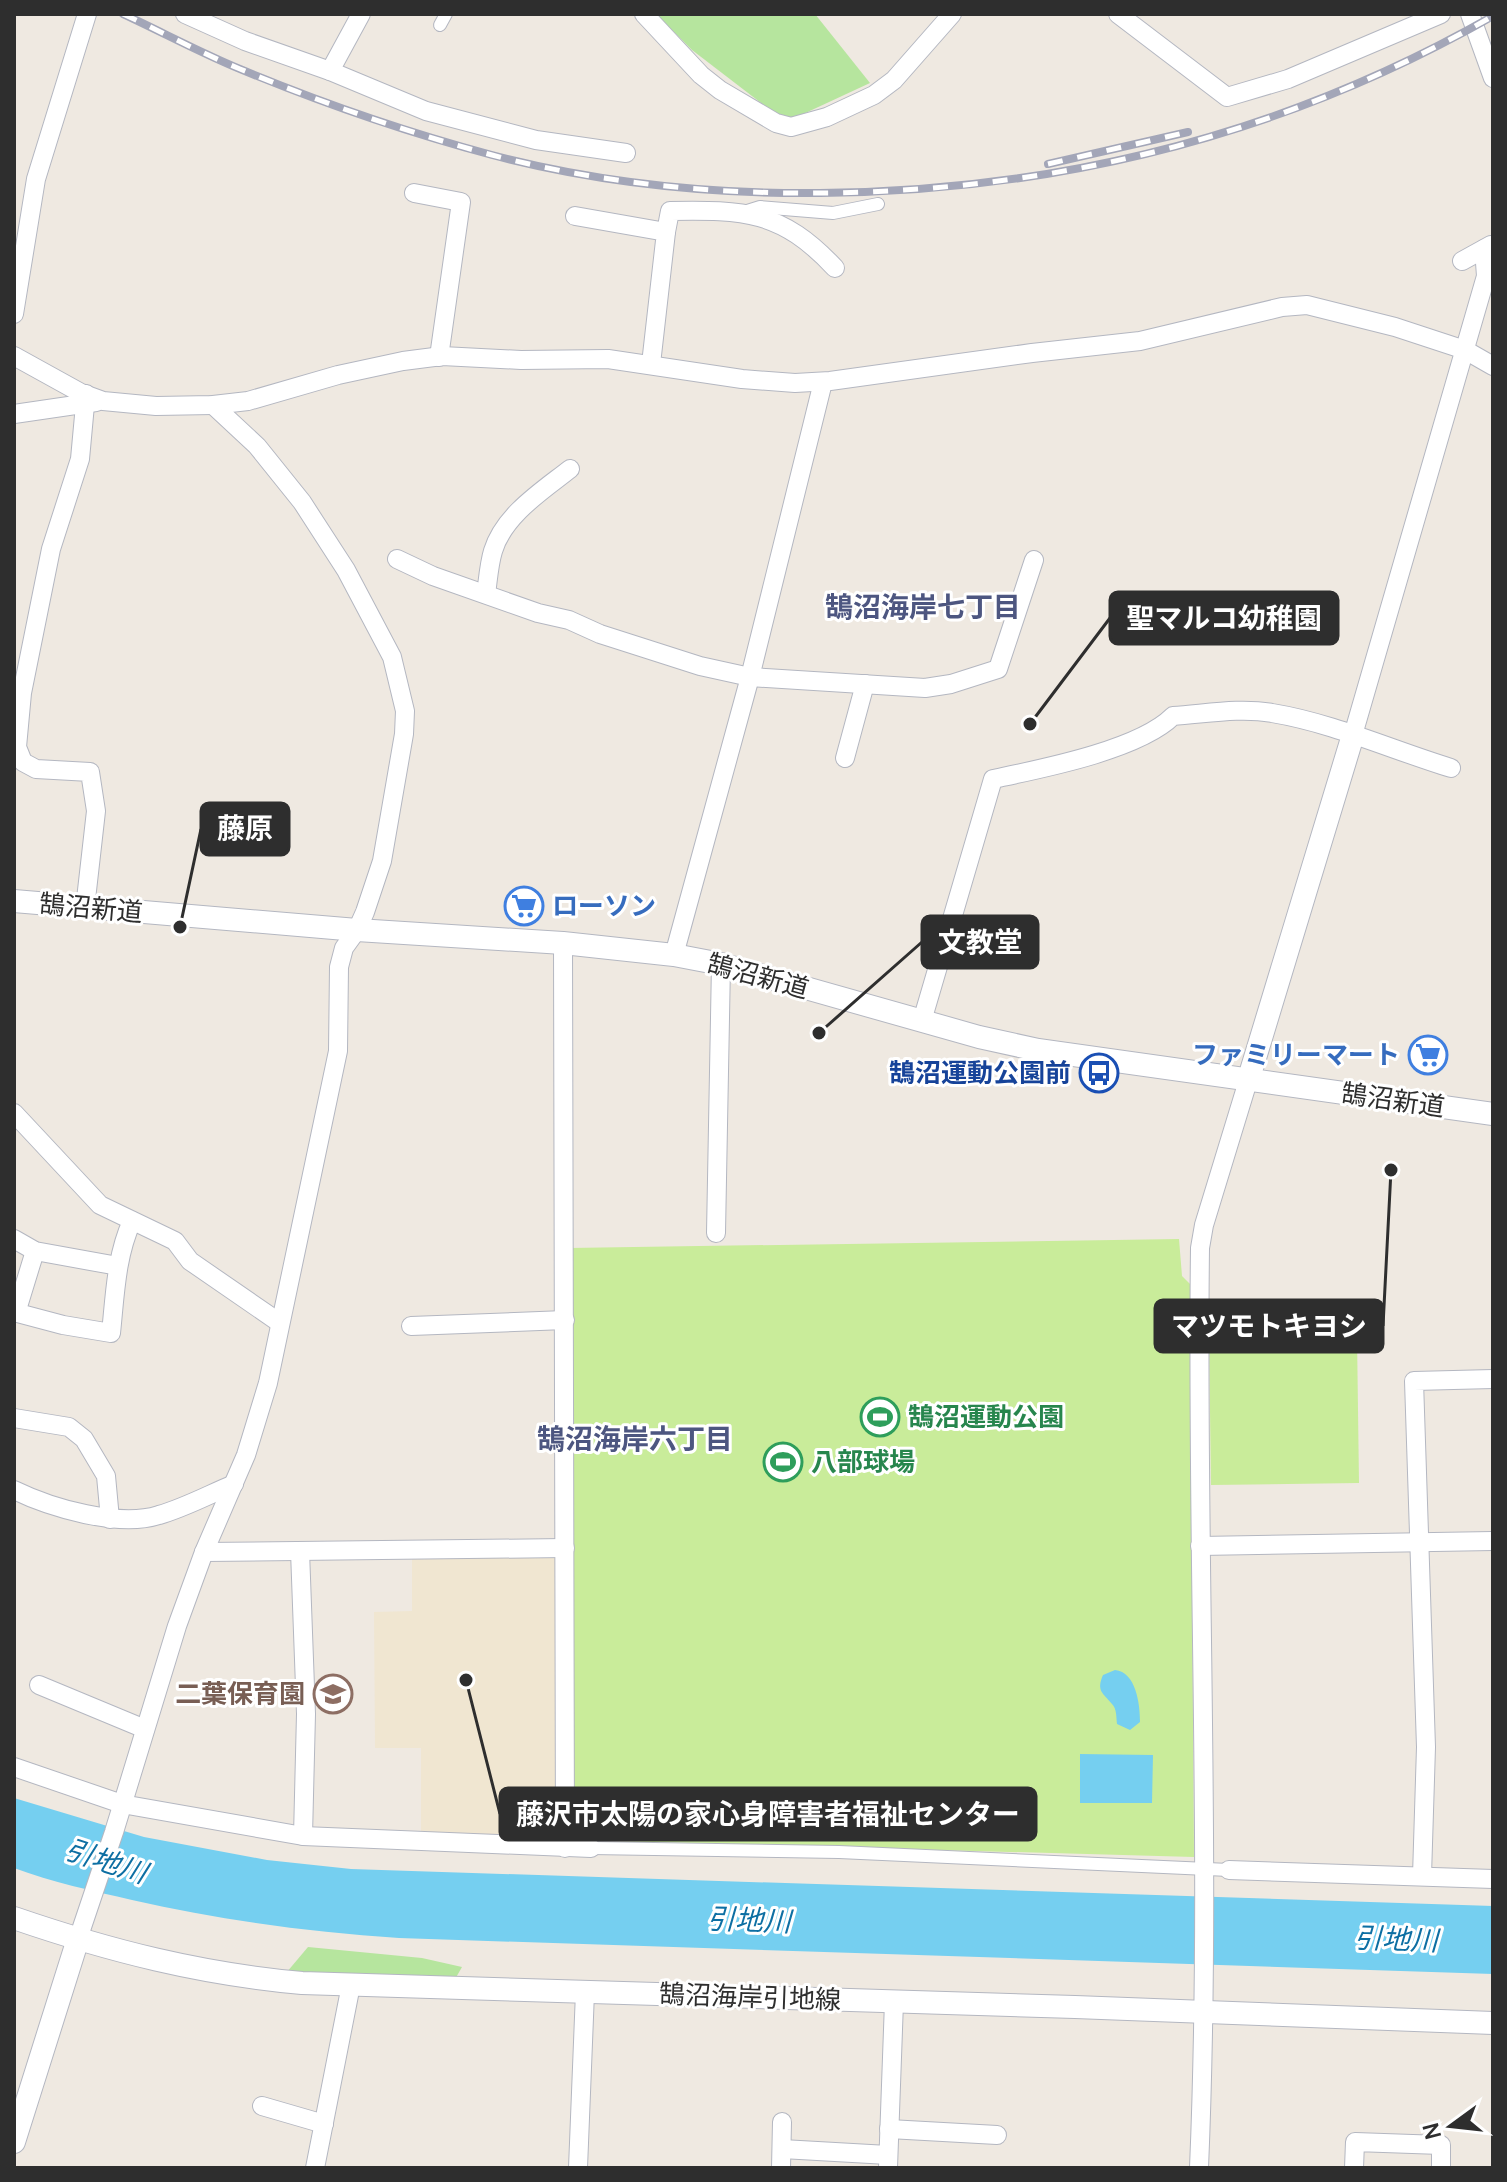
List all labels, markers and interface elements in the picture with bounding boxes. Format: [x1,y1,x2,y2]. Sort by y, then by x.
district label: 鵠沼海岸七丁目 [825,587,1021,625]
callout: 聖マルコ幼稚園 [1110,592,1338,644]
text: 聖マルコ幼稚園 [1126,598,1322,636]
callout: 藤原 [201,803,289,855]
text: 藤原 [217,808,273,846]
street label: 鵠沼新道 [38,885,144,929]
supermarket icon: ローソン [503,885,545,927]
place label: ローソン [552,887,656,923]
callout: 文教堂 [922,916,1038,968]
text: 文教堂 [938,922,1022,960]
street label: 鵠沼新道 [703,944,813,1006]
supermarket icon: ファミリーマート [1407,1034,1449,1076]
place label: ファミリーマート [1192,1036,1400,1072]
bus stop icon: 鵠沼運動公園前 [1078,1052,1120,1094]
place label: 鵠沼運動公園前 [889,1054,1071,1090]
street label: 鵠沼新道 [1339,1074,1447,1124]
callout: マツモトキヨシ [1155,1300,1383,1352]
text: マツモトキヨシ [1171,1306,1367,1344]
sports icon: 鵠沼運動公園 [859,1396,901,1438]
place label: 鵠沼運動公園 [908,1398,1064,1434]
district label: 鵠沼海岸六丁目 [537,1419,733,1457]
sports icon: 八部球場 [762,1441,804,1483]
place label: 八部球場 [811,1443,915,1479]
school or university icon: 二葉保育園 [312,1673,354,1715]
place label: 二葉保育園 [175,1675,305,1711]
callout: 藤沢市太陽の家心身障害者福祉センター [500,1788,1036,1840]
text: 藤沢市太陽の家心身障害者福祉センター [516,1794,1020,1832]
water label: 引地川 [60,1829,155,1892]
water label: 引地川 [706,1899,795,1940]
water label: 引地川 [1353,1918,1442,1959]
street label: 鵠沼海岸引地線 [658,1975,842,2017]
north arrow [1411,2086,1491,2166]
text: N [1415,2120,1448,2143]

